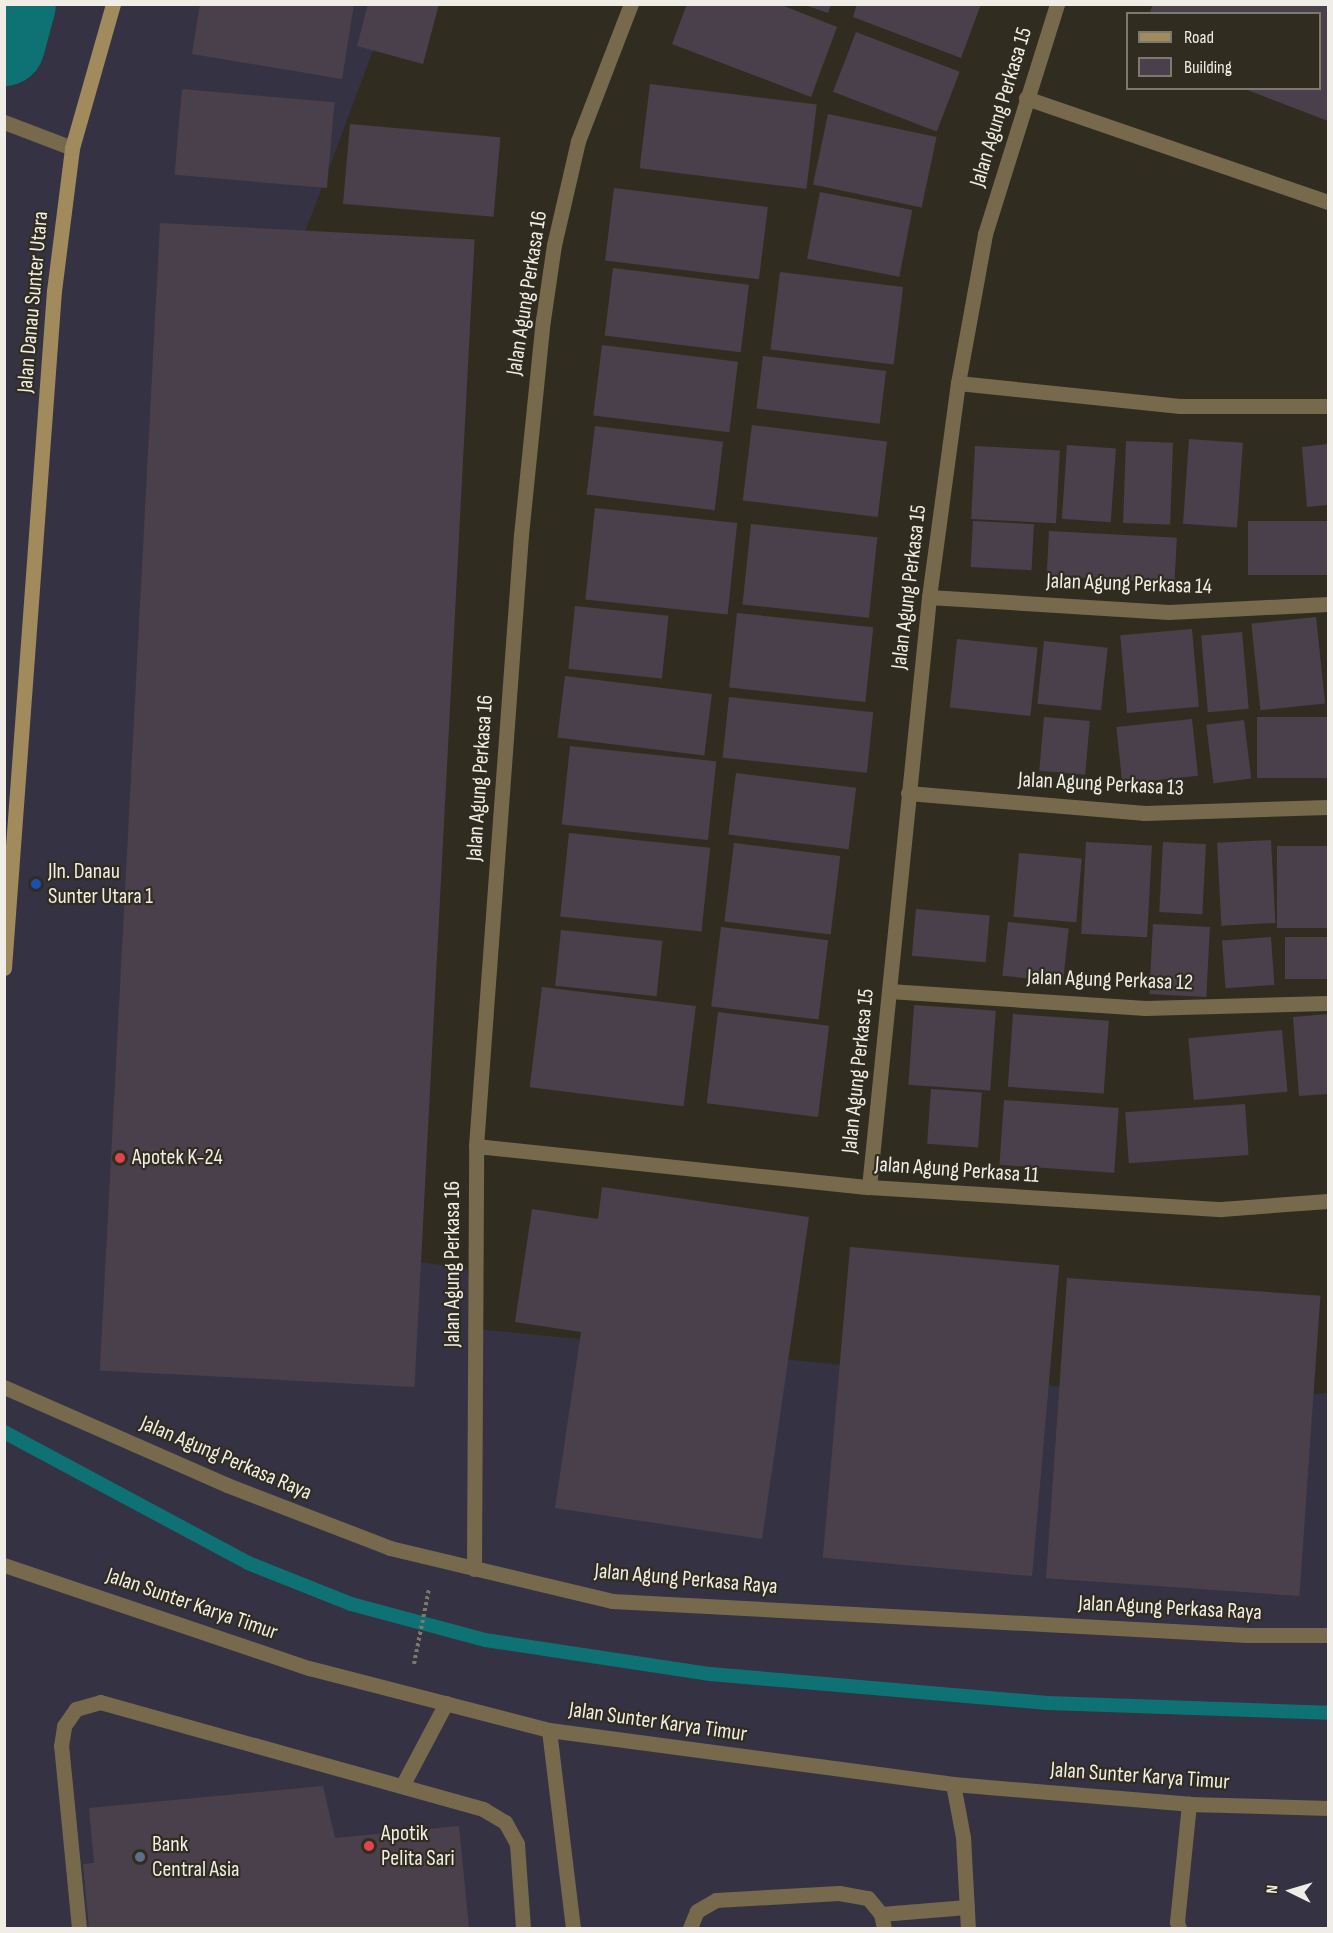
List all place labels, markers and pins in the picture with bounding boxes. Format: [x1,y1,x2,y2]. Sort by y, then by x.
place label: Jln. Danau Sunter Utara 1 [48,858,153,909]
marker: Jln. Danau Sunter Utara 1 [29,877,43,891]
place label: Apotek K-24 [132,1145,223,1171]
marker: Apotek K-24 [113,1151,127,1165]
place label: Apotik Pelita Sari [381,1820,455,1872]
place label: Bank Central Asia [152,1831,240,1882]
marker: Apotik Pelita Sari [362,1839,376,1853]
marker: Bank Central Asia [133,1850,147,1864]

